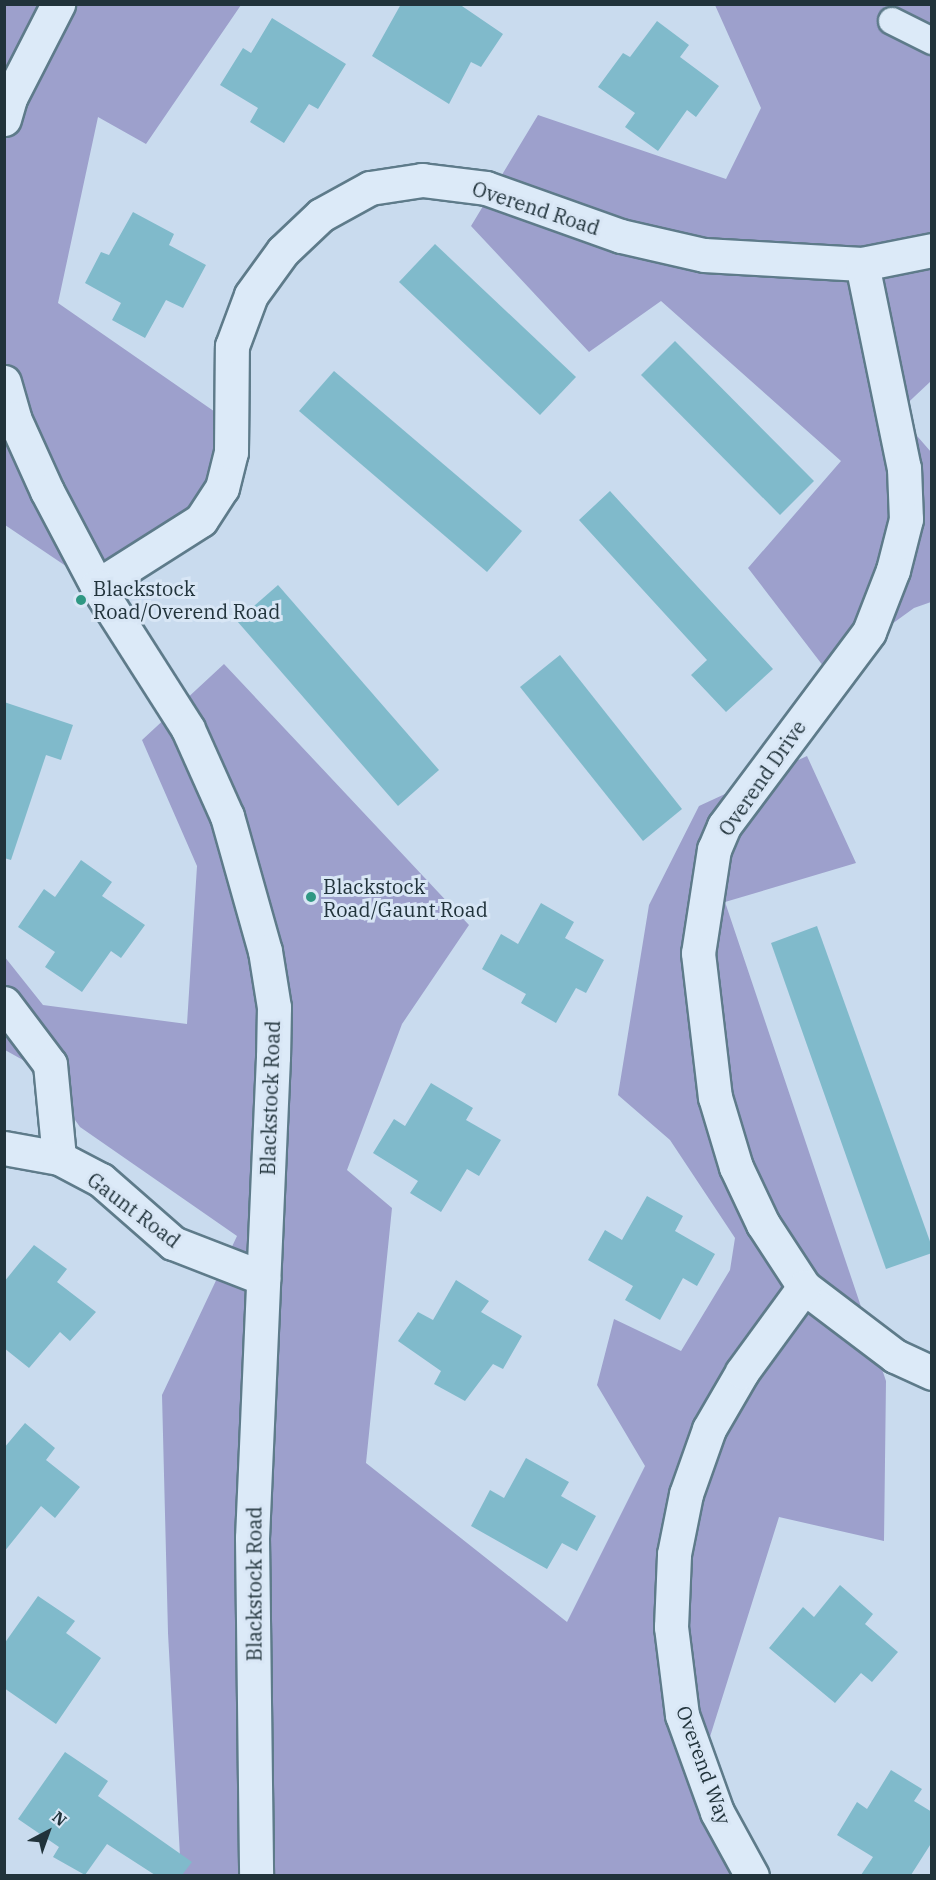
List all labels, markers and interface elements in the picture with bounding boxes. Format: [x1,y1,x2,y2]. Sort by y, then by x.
street label: Overend Road [469,176,603,240]
place label: Blackstock Road/Overend Road [93,576,280,623]
marker: Blackstock Road/Overend Road [74,593,88,607]
street label: Overend Drive [713,716,811,840]
place label: Blackstock Road/Gaunt Road [323,874,488,921]
marker: Blackstock Road/Gaunt Road [304,890,318,904]
street label: Blackstock Road [255,1020,285,1176]
street label: Gaunt Road [83,1167,185,1253]
street label: Blackstock Road [242,1507,266,1661]
street label: Overend Way [671,1702,737,1828]
north arrow [18,1802,78,1862]
text: N [48,1807,71,1830]

